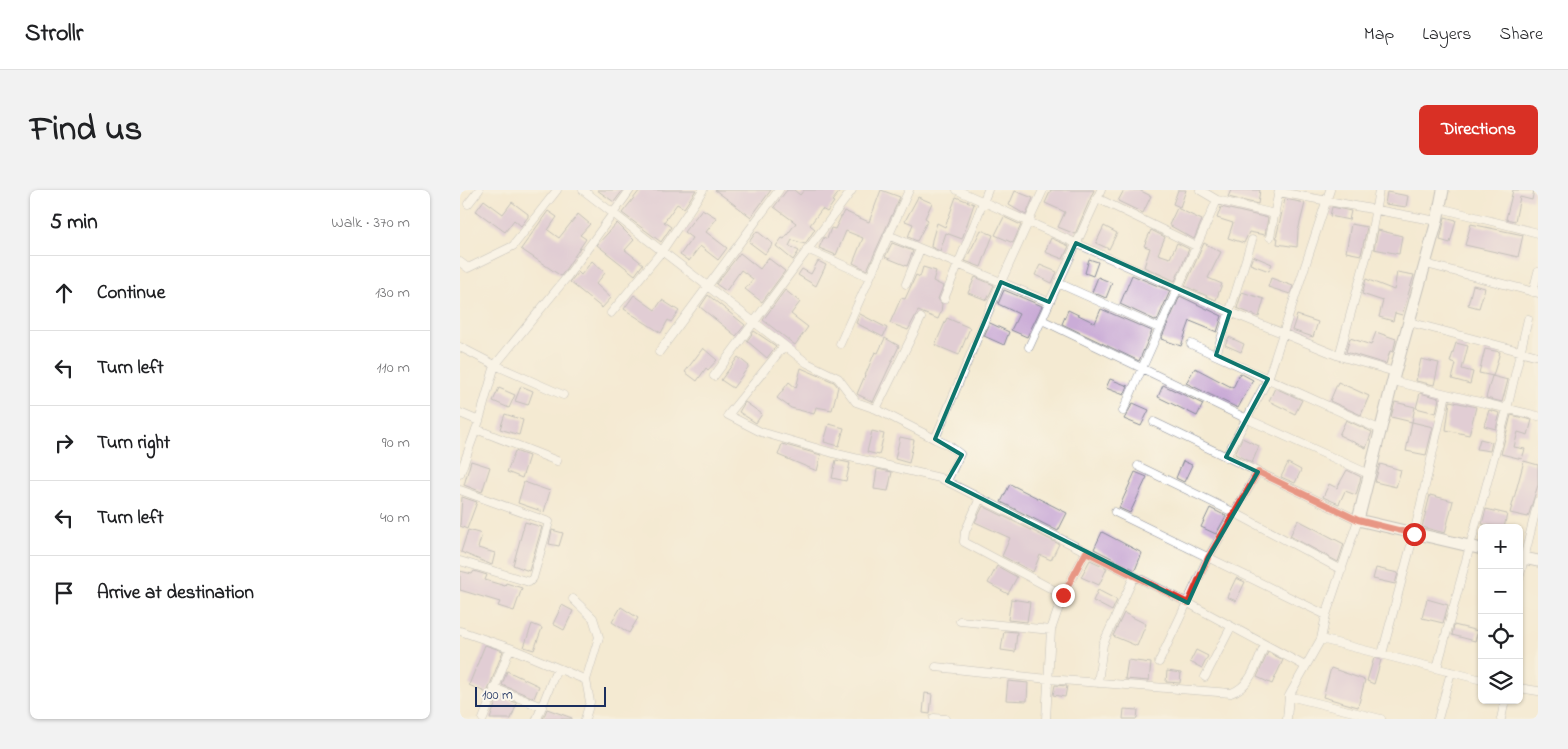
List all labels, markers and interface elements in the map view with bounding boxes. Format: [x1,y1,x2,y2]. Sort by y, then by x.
text: Strollr [25,17,83,52]
text: Map [1364,22,1394,48]
text: Layers [1422,22,1472,48]
text: Share [1500,22,1543,48]
text: Find us [30,105,142,156]
button: Directions [1419,105,1538,155]
text: 5 min [50,208,98,238]
text: Walk · 370 m [331,211,410,235]
icon: ahead [50,279,78,307]
text: Continue [97,280,165,307]
text: 130 m [375,281,410,305]
icon: left [50,354,78,382]
text: Turn left [97,355,164,382]
text: 110 m [376,356,410,380]
icon: right [50,429,78,457]
text: Turn right [97,430,170,457]
text: 90 m [382,431,410,455]
icon: left [50,504,78,532]
text: Turn left [97,505,164,532]
text: 40 m [380,506,410,530]
route start [1403,523,1426,546]
map controls [1478,524,1523,704]
button: + [1478,524,1523,569]
button: − [1478,569,1523,614]
icon: arrive [50,579,78,607]
text: Arrive at destination [97,580,254,607]
route end [1052,584,1075,607]
button: locate [1478,614,1523,659]
button: layers [1478,659,1523,704]
scale bar [475,684,606,707]
text: 100 m [482,685,513,706]

